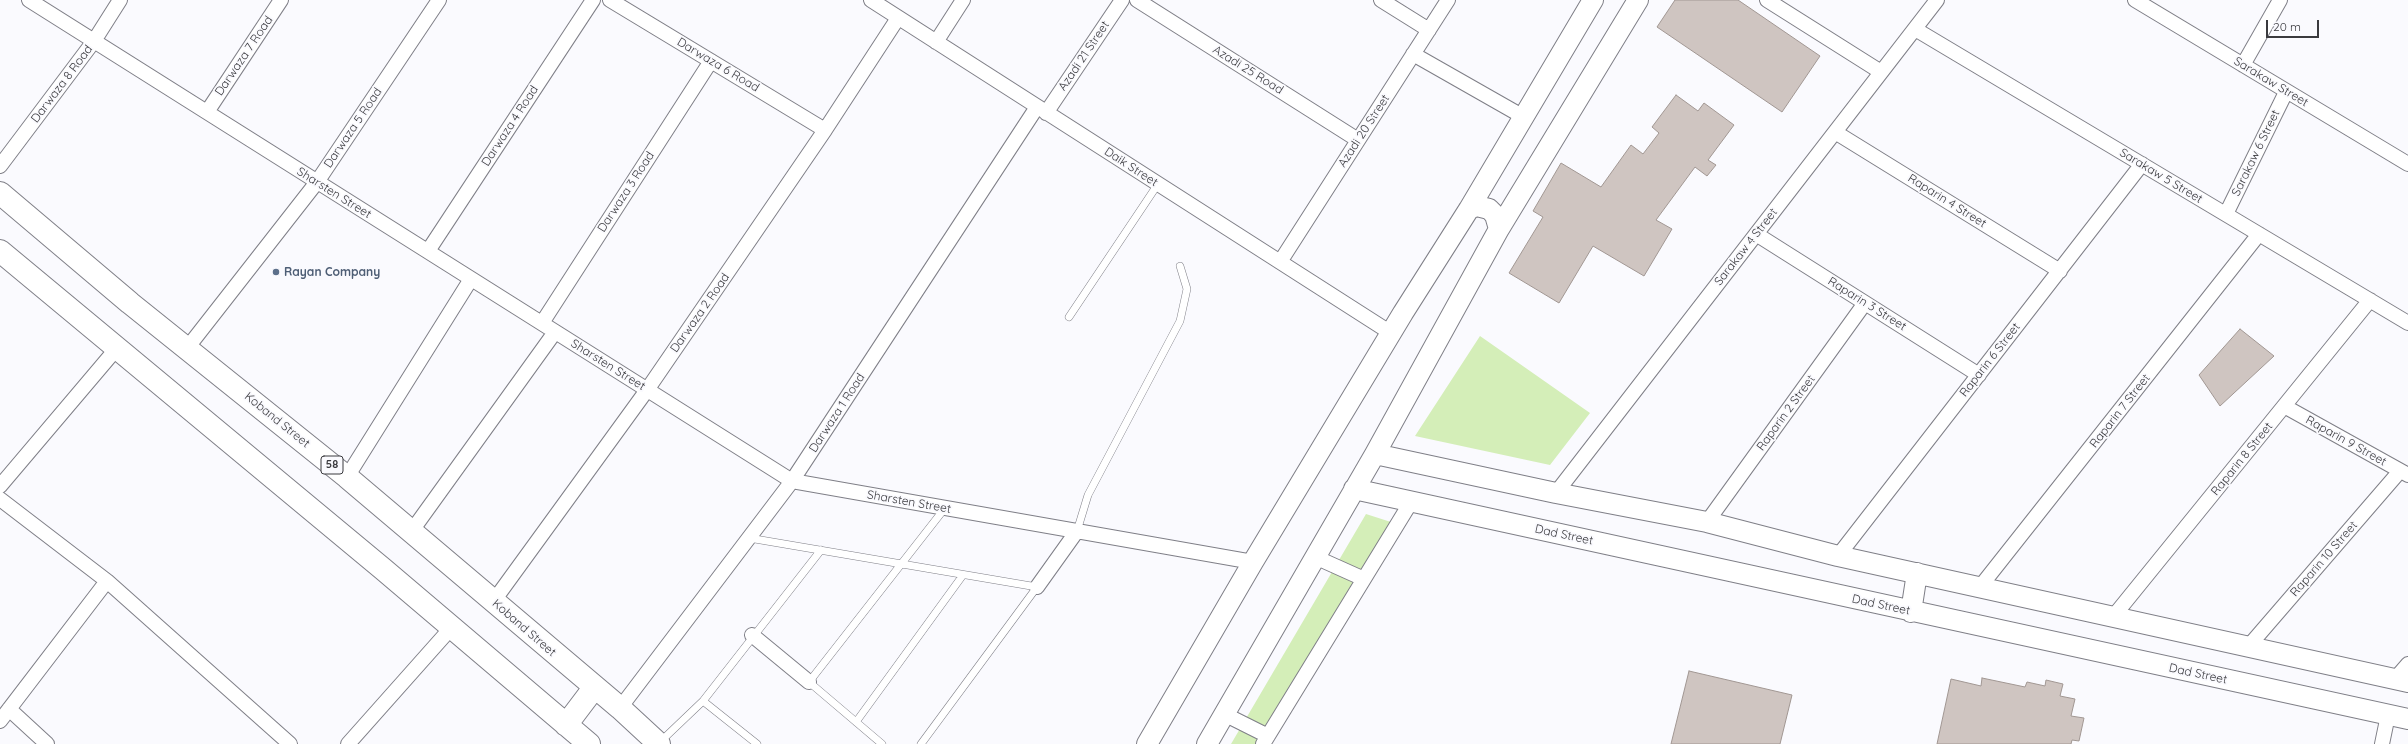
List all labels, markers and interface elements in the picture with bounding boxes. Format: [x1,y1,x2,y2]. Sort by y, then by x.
scale bar [2268,12,2321,38]
street label: Darwaza 7 Road [212,13,276,99]
street label: Azadi 21 Street [1055,18,1113,94]
text: 20 m [2273,19,2301,34]
street label: Darwaza 6 Road [674,35,762,95]
street label: Darwaza 8 Road [28,42,96,126]
street label: Azadi 25 Road [1210,43,1286,97]
street label: Sarakaw Street [2231,54,2311,110]
street label: Darwaza 4 Road [479,83,541,169]
street label: Darwaza 5 Road [321,85,385,171]
street label: Azadi 20 Street [1335,92,1393,170]
street label: Sarakaw 6 Street [2229,108,2283,198]
street label: Daik Street [1102,144,1160,190]
street label: Sarakaw 5 Street [2117,146,2205,206]
street label: Darwaza 3 Road [595,149,657,235]
street label: Sharsten Street [294,164,374,222]
street label: Raparin 4 Street [1905,171,1989,231]
street label: Sarakaw 4 Street [1711,206,1781,288]
place label: Rayan Company [284,265,380,279]
marker: Rayan Company [271,267,281,277]
street label: Darwaza 2 Road [667,271,733,355]
street label: Raparin 3 Street [1825,274,1909,334]
street label: Raparin 6 Street [1957,320,2023,400]
street label: Sharsten Street [568,336,648,394]
street label: Darwaza 1 Road [806,371,868,455]
street label: Raparin 7 Street [2087,371,2153,451]
street label: Raparin 2 Street [1754,372,1818,454]
street label: Koband Street [241,389,313,451]
street label: Raparin 9 Street [2303,413,2389,469]
street label: Raparin 8 Street [2208,420,2276,498]
road number: 58 [321,456,343,474]
street label: Sharsten Street [866,488,952,516]
street label: Raparin 10 Street [2287,518,2361,600]
street label: Dad Street [1534,522,1594,548]
street label: Dad Street [1851,592,1911,618]
street label: Koband Street [489,596,559,660]
street label: Dad Street [2168,661,2228,687]

